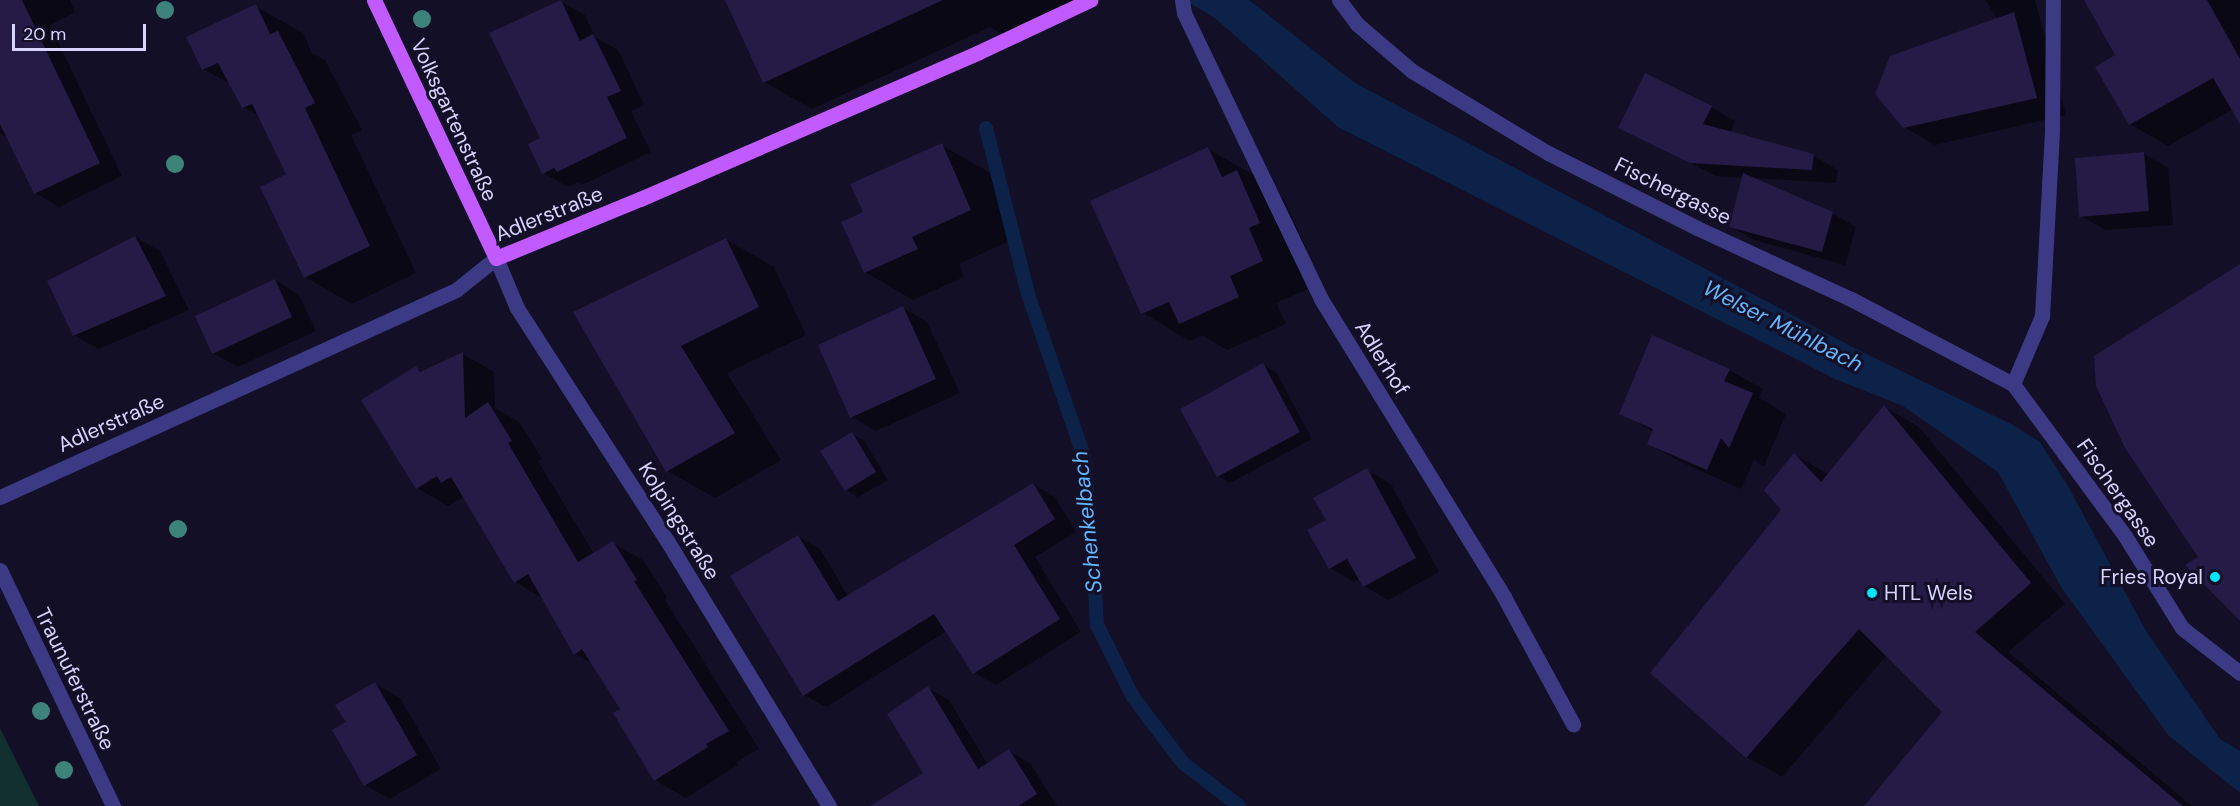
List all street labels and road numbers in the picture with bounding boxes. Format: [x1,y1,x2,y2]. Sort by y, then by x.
street label: Volksgartenstraße [405,35,503,205]
street label: Fischergasse [1611,152,1735,230]
street label: Adlerstraße [491,181,607,247]
street label: Adlerhof [1349,316,1415,400]
street label: Adlerstraße [54,388,168,458]
street label: Fischergasse [2071,434,2165,552]
street label: Kolpingstraße [633,458,725,584]
street label: Traunuferstraße [30,604,120,754]

